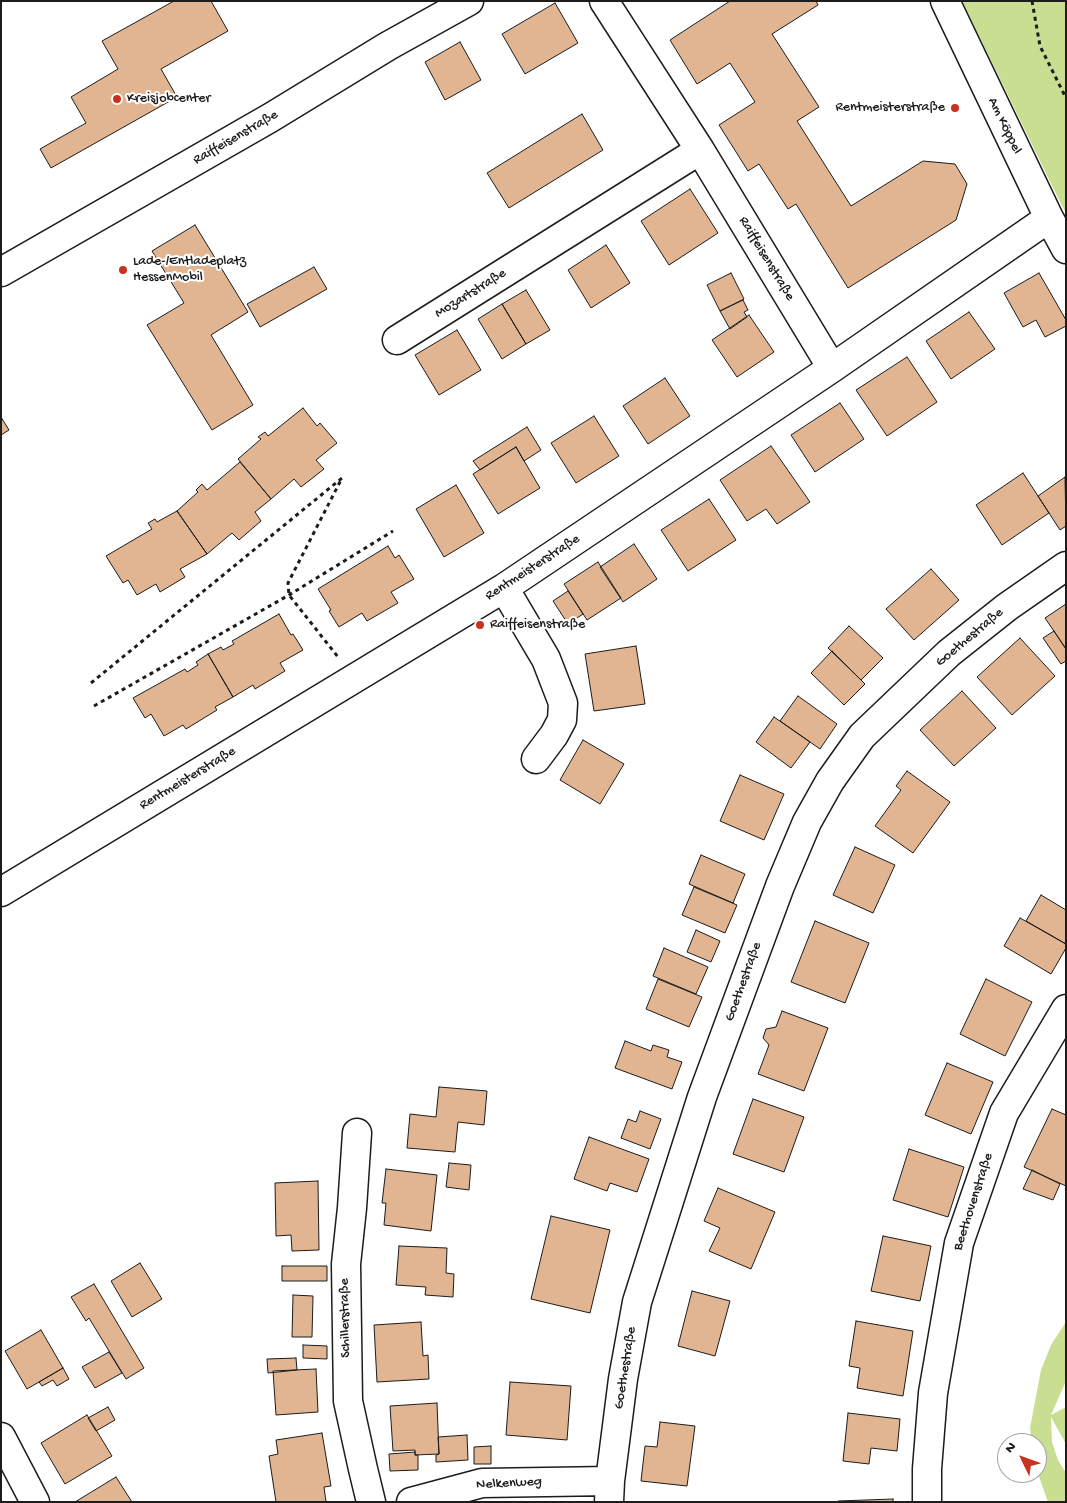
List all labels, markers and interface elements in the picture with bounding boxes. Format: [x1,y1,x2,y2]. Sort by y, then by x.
place label: Kreisjobcenter [127,91,210,107]
marker: Kreisjobcenter [111,93,123,105]
street label: Am Köppel [983,95,1025,157]
place label: Rentmeisterstraße [835,100,945,116]
marker: Rentmeisterstraße [949,102,961,114]
street label: Raiffeisenstraße [191,107,281,169]
street label: Raiffeisenstraße [734,214,798,304]
place label: Lade-/Entladeplatz HessenMobil [133,254,246,286]
marker: Lade-/Entladeplatz HessenMobil [117,264,129,276]
street label: Mozartstraße [432,265,510,323]
street label: Rentmeisterstraße [483,531,583,605]
street label: Goethestraße [933,605,1007,671]
place label: Raiffeisenstraße [490,617,585,633]
marker: Raiffeisenstraße [474,619,486,631]
street label: Rentmeisterstraße [137,744,239,814]
street label: Goethestraße [722,940,766,1024]
street label: Beethovenstraße [950,1151,998,1253]
street label: Schillerstraße [337,1278,355,1358]
street label: Goethestraße [611,1326,641,1410]
north arrow [997,1433,1047,1483]
text: N [1002,1439,1021,1457]
street label: Nelkenweg [476,1474,542,1494]

